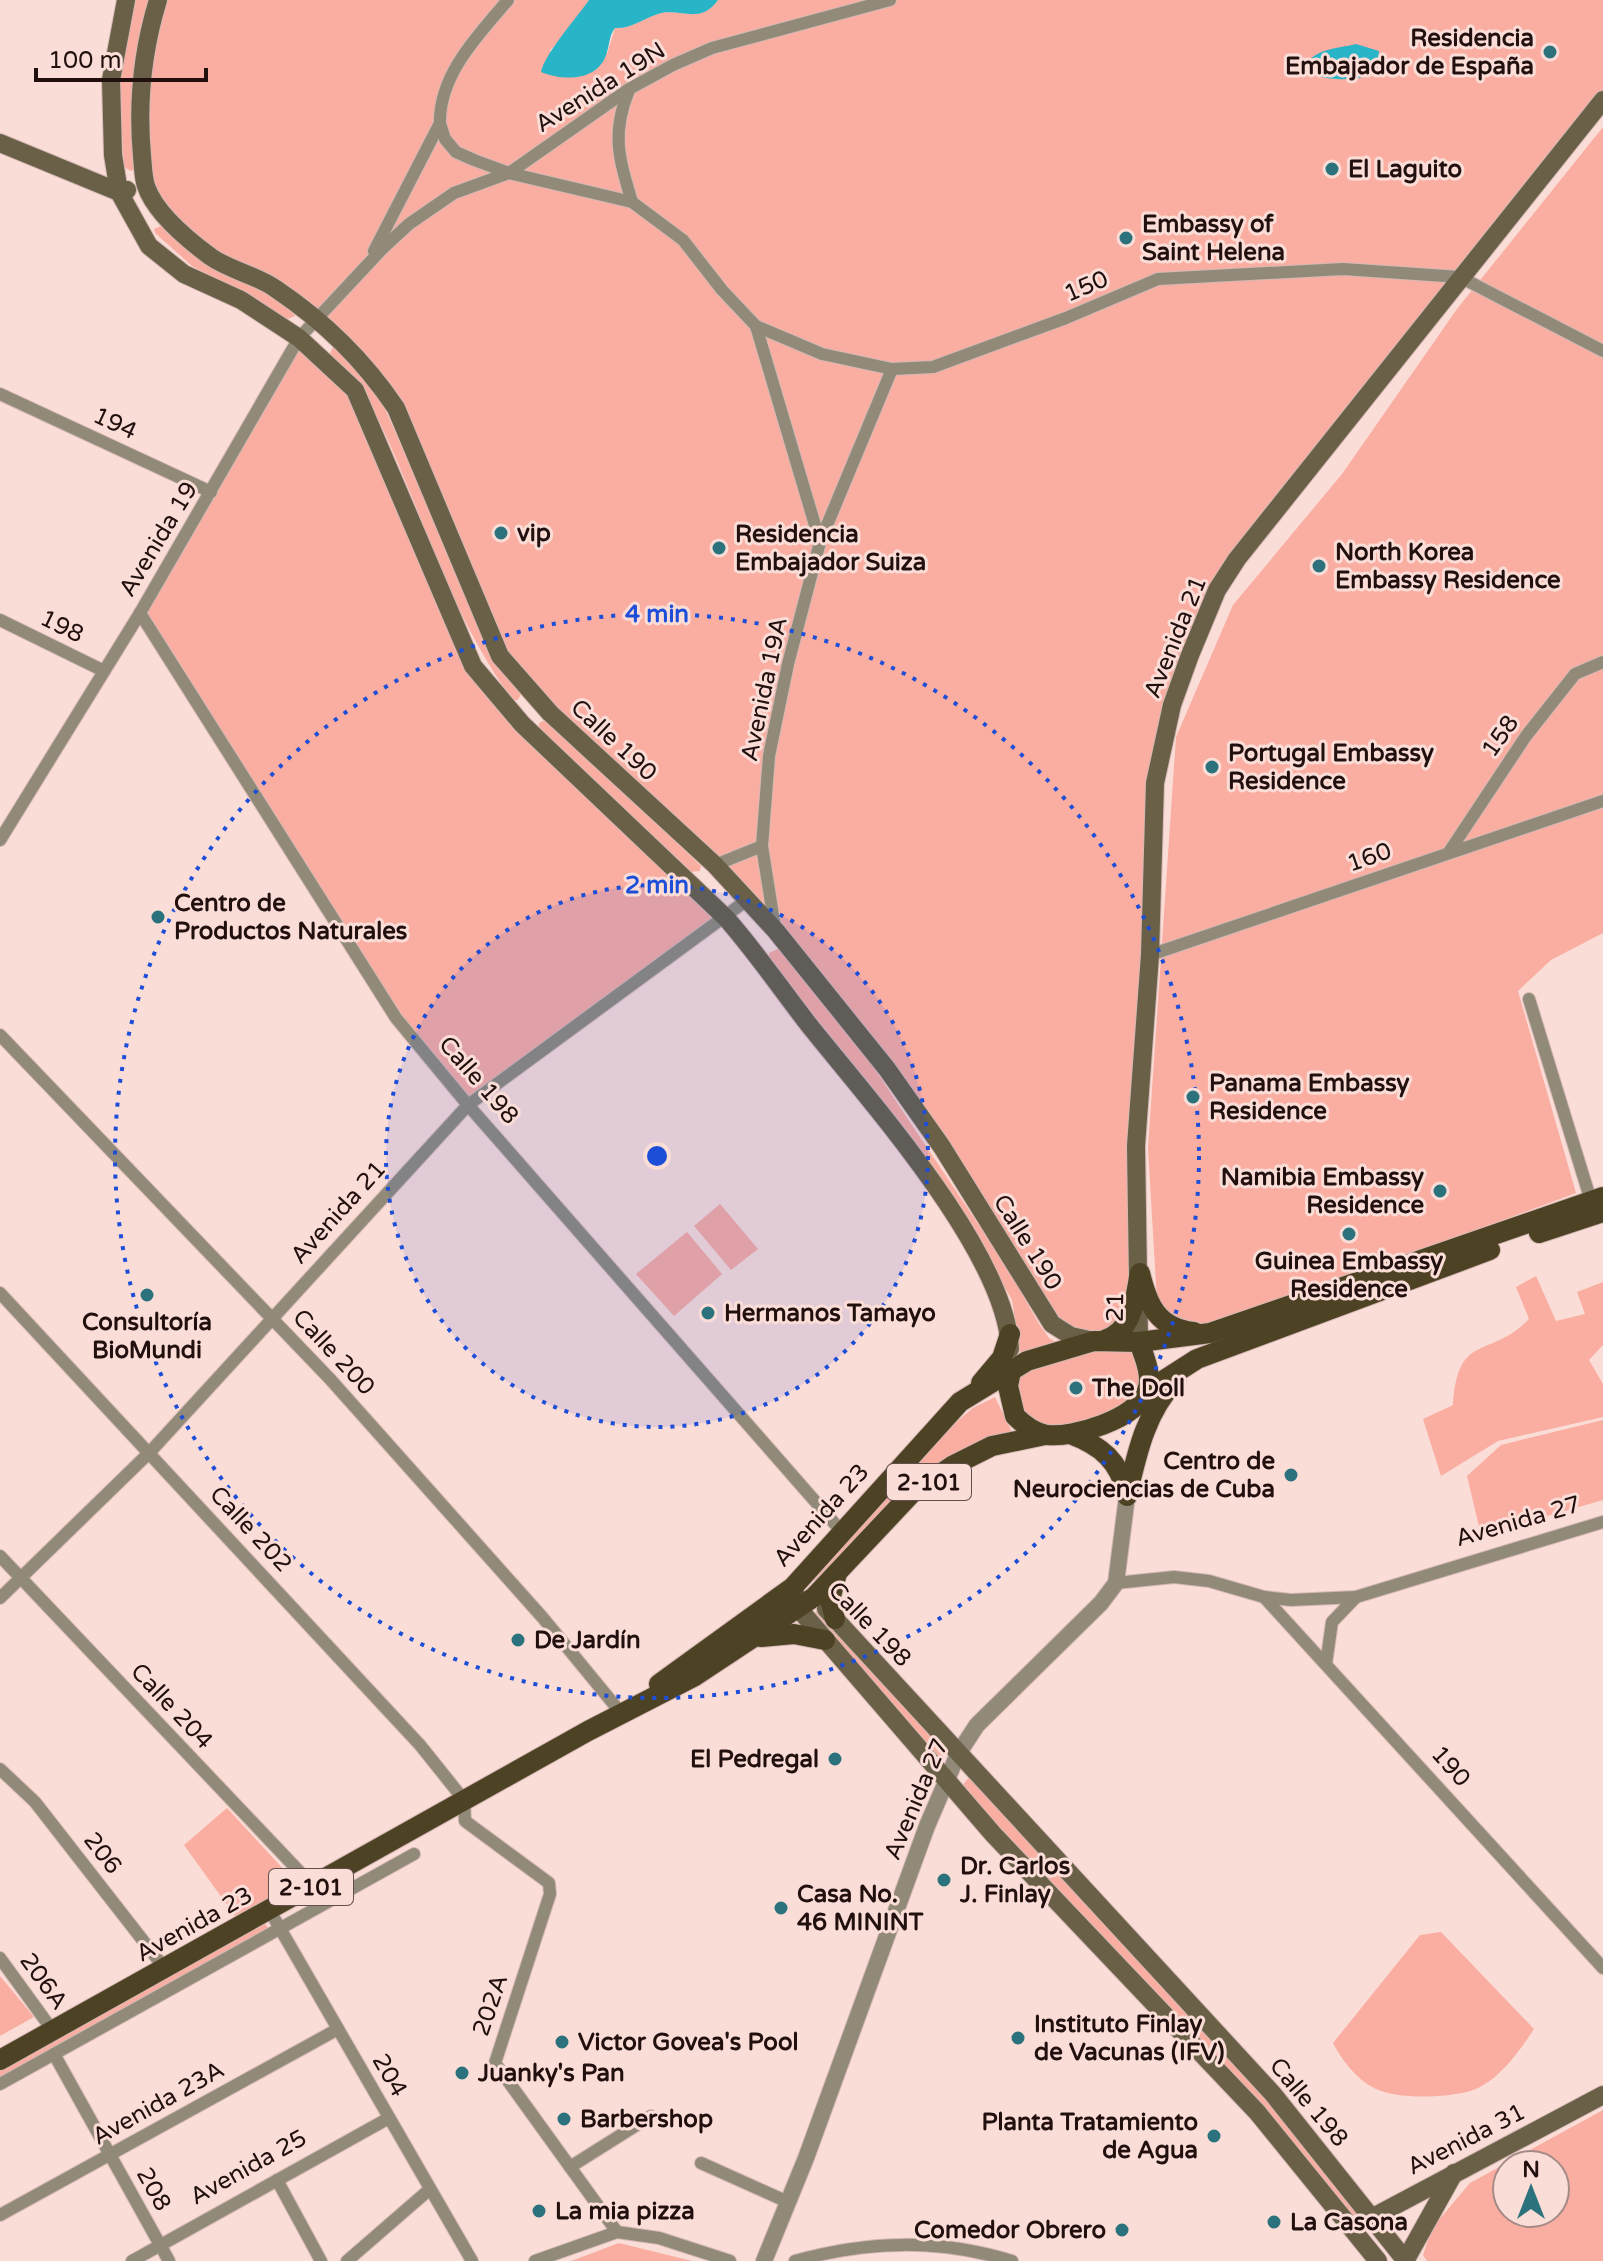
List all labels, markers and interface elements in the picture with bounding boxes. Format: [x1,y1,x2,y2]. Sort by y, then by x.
place label: Residencia Embajador de España [1285,24,1534,81]
scale bar [36,32,206,82]
street label: Avenida 19N [530,36,671,139]
marker: Residencia Embajador de España [1541,43,1559,61]
text: 100 m [48,46,122,75]
place label: El Laguito [1348,155,1462,184]
marker: El Laguito [1323,160,1341,178]
place label: Embassy of Saint Helena [1142,210,1285,267]
marker: Embassy of Saint Helena [1117,229,1135,247]
street label: 150 [1060,264,1113,309]
street label: 194 [88,401,141,446]
street label: Avenida 19 [113,477,204,602]
place label: vip [517,519,551,548]
place label: Residencia Embajador Suiza [735,520,926,577]
marker: vip [492,524,510,542]
place label: North Korea Embassy Residence [1335,538,1561,595]
marker: Residencia Embajador Suiza [710,539,728,557]
marker: North Korea Embassy Residence [1310,557,1328,575]
street label: Avenida 21 [1138,572,1213,702]
text: 4 min [625,600,689,629]
street label: 198 [35,604,88,649]
street label: Avenida 19A [735,614,794,764]
street label: Calle 190 [565,693,663,788]
street label: 158 [1476,709,1525,763]
place label: Portugal Embassy Residence [1228,739,1434,796]
marker: Portugal Embassy Residence [1203,758,1221,776]
street label: 160 [1343,836,1395,879]
text: 2 min [625,871,689,900]
place label: Centro de Productos Naturales [174,889,407,946]
marker: Centro de Productos Naturales [149,908,167,926]
street label: Calle 198 [433,1030,525,1130]
place label: Panama Embassy Residence [1209,1069,1410,1126]
marker: Panama Embassy Residence [1184,1088,1202,1106]
centre of rings [643,1142,671,1170]
street label: Avenida 21 [285,1155,392,1270]
place label: Namibia Embassy Residence [1221,1163,1424,1220]
marker: Namibia Embassy Residence [1431,1182,1449,1200]
street label: Calle 190 [987,1189,1068,1295]
marker: Guinea Embassy Residence [1340,1225,1358,1243]
place label: Guinea Embassy Residence [1255,1247,1443,1304]
marker: Consultoría BioMundi [138,1286,156,1304]
street label: 21 [1101,1292,1130,1322]
place label: Hermanos Tamayo [724,1299,936,1328]
street label: Calle 200 [286,1303,381,1401]
marker: Hermanos Tamayo [699,1304,717,1322]
place label: Consultoría BioMundi [82,1308,212,1365]
place label: The Doll [1091,1374,1185,1403]
marker: The Doll [1067,1379,1085,1397]
place label: Centro de Neurociencias de Cuba [1013,1447,1275,1504]
street label: Avenida 23 [768,1458,875,1573]
road number: 2-101 [887,1464,971,1500]
marker: Centro de Neurociencias de Cuba [1282,1466,1300,1484]
street label: Calle 202 [203,1480,298,1578]
street label: Avenida 27 [1452,1490,1584,1553]
street label: Calle 198 [822,1576,917,1673]
place label: De Jardín [534,1626,641,1655]
marker: De Jardín [509,1631,527,1649]
street label: Calle 204 [124,1657,219,1755]
street label: Avenida 27 [878,1734,955,1864]
street label: 190 [1425,1740,1477,1793]
place label: El Pedregal [690,1745,819,1774]
marker: El Pedregal [826,1750,844,1768]
street label: 206 [77,1827,128,1880]
place label: Dr. Carlos J. Finlay [959,1852,1070,1909]
road number: 2-101 [269,1869,353,1905]
marker: Dr. Carlos J. Finlay [935,1871,953,1889]
place label: Casa No. 46 MININT [797,1880,924,1937]
street label: Avenida 23 [131,1881,258,1968]
marker: Casa No. 46 MININT [772,1899,790,1917]
street label: 206A [13,1947,74,2015]
street label: 202A [466,1971,514,2040]
place label: Instituto Finlay de Vacunas (IFV) [1034,2010,1225,2067]
place label: Victor Govea's Pool [578,2028,798,2057]
marker: Instituto Finlay de Vacunas (IFV) [1009,2029,1027,2047]
marker: Victor Govea's Pool [553,2033,571,2051]
street label: 204 [366,2048,413,2102]
street label: Calle 198 [1263,2052,1354,2153]
street label: Avenida 23A [87,2055,229,2152]
place label: Juanky's Pan [477,2059,625,2088]
marker: Juanky's Pan [453,2064,471,2082]
street label: Avenida 31 [1402,2097,1530,2182]
place label: Barbershop [580,2105,713,2134]
place label: Planta Tratamiento de Agua [982,2108,1198,2165]
marker: Barbershop [555,2110,573,2128]
street label: Avenida 25 [185,2124,312,2211]
marker: Planta Tratamiento de Agua [1205,2127,1223,2145]
north arrow [1491,2149,1571,2229]
text: N [1522,2157,1540,2183]
street label: 208 [130,2162,177,2216]
place label: La mia pizza [555,2197,695,2226]
marker: La mia pizza [530,2202,548,2220]
place label: La Casona [1290,2208,1408,2237]
marker: La Casona [1265,2213,1283,2231]
place label: Comedor Obrero [914,2216,1106,2245]
marker: Comedor Obrero [1113,2221,1131,2239]

